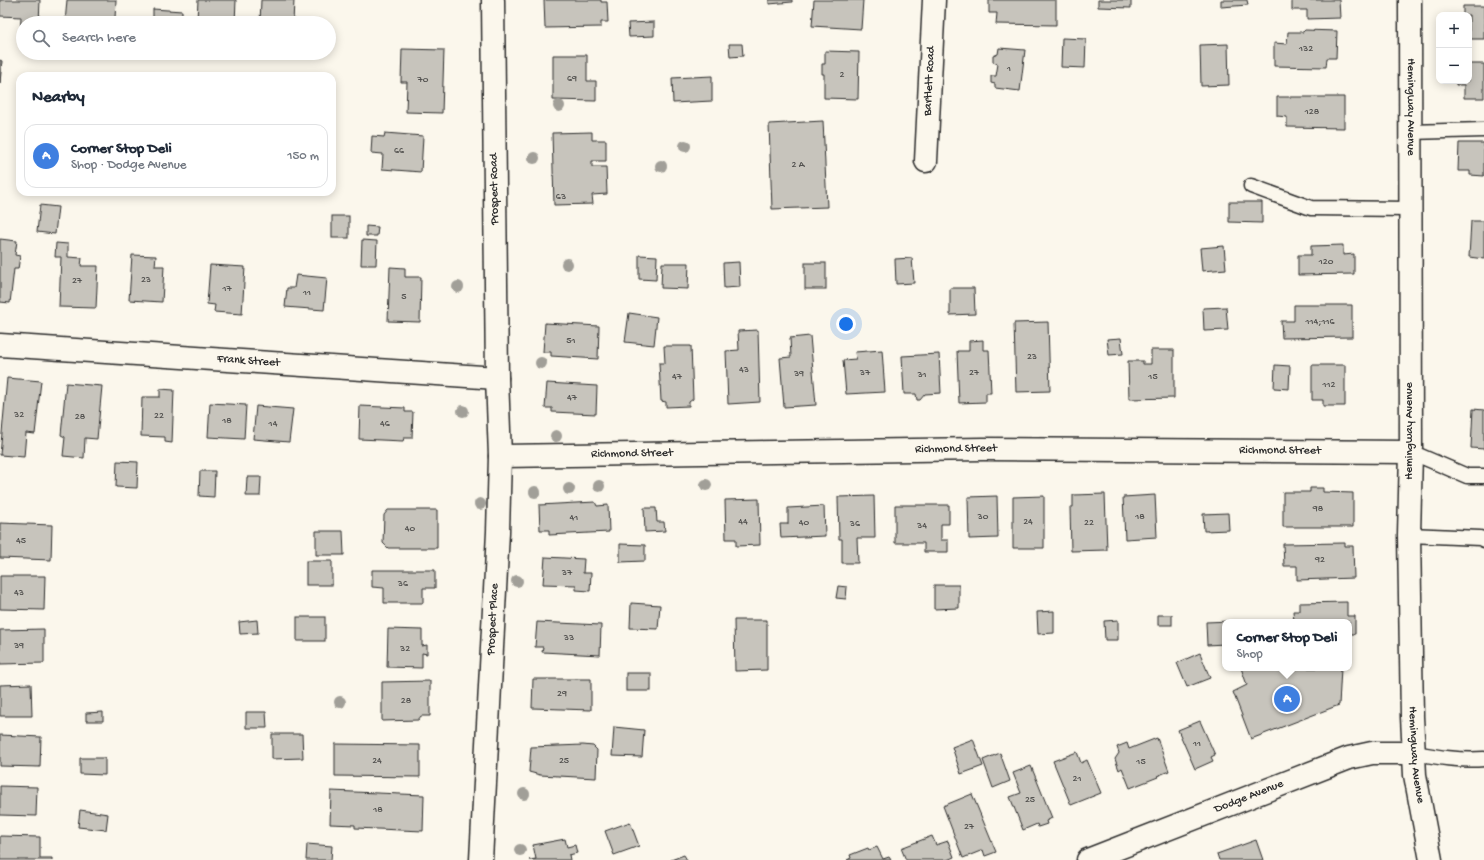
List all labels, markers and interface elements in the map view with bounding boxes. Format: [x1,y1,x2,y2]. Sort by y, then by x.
map controls [1436,12,1472,84]
button: + [1436,12,1472,48]
search box [16,16,336,60]
icon: search [30,27,52,49]
text: Search here [62,29,136,47]
house number: 132 [1298,43,1313,55]
street label: Bartlett Road [921,45,939,117]
button: − [1436,48,1472,84]
street label: Hemingway Avenue [1403,58,1417,157]
house number: 1 [1006,63,1011,75]
house number: 2 [840,69,845,81]
house number: 69 [567,73,577,85]
house number: 70 [417,74,429,86]
text: Nearby [32,88,85,108]
house number: 128 [1304,106,1320,118]
text: Corner Stop Deli [71,140,172,158]
house number: 66 [394,145,405,157]
text: A [42,149,50,164]
text: 150 m [287,149,319,164]
street label: Prospect Road [487,152,503,226]
text: Shop · Dodge Avenue [71,158,187,173]
house number: 2 A [791,159,806,171]
house number: 63 [556,191,566,203]
house number: 120 [1318,256,1334,268]
house number: 23 [141,274,151,286]
house number: 27 [72,275,83,287]
house number: 17 [221,283,232,295]
house number: 11 [302,287,311,299]
house number: 5 [401,291,407,303]
your location [836,314,856,334]
house number: 114;116 [1304,316,1335,328]
house number: 51 [566,335,576,347]
house number: 23 [1027,351,1037,363]
street label: Frank Street [216,352,281,371]
house number: 43 [739,364,749,376]
house number: 37 [859,367,871,379]
house number: 27 [969,367,980,379]
house number: 39 [793,368,804,380]
house number: 31 [916,369,927,381]
house number: 47 [672,371,683,383]
house number: 15 [1147,371,1158,383]
house number: 112 [1322,379,1336,391]
street label: Hemingway Avenue [1403,381,1417,480]
house number: 47 [567,392,578,404]
house number: 32 [13,409,24,421]
house number: 22 [154,410,164,422]
house number: 28 [75,411,86,423]
house number: 18 [221,415,232,427]
house number: 14 [268,418,278,430]
house number: 46 [380,418,391,430]
street label: Richmond Street [915,442,998,457]
street label: Richmond Street [1239,444,1322,458]
street label: Richmond Street [591,446,674,462]
house number: 98 [1312,503,1324,515]
house number: 30 [977,511,989,523]
house number: 18 [1134,511,1145,523]
house number: 41 [570,512,578,524]
house number: 44 [738,516,748,528]
house number: 24 [1023,516,1033,528]
house number: 40 [799,517,810,529]
house number: 22 [1084,517,1094,529]
house number: 36 [849,518,861,530]
house number: 34 [916,520,927,532]
house number: 40 [405,523,416,535]
house number: 45 [16,535,26,547]
house number: 92 [1314,554,1325,566]
house number: 37 [561,567,573,579]
house number: 36 [397,578,409,590]
street label: Prospect Place [485,582,502,656]
house number: 43 [14,587,24,599]
popup [1222,619,1352,671]
text: Corner Stop Deli [1237,629,1337,647]
house number: 33 [563,632,574,644]
house number: 39 [13,640,24,652]
house number: 32 [399,643,410,655]
text: Shop [1237,647,1263,662]
pin: A [1274,684,1300,714]
house number: 29 [557,688,567,700]
house number: 28 [401,695,412,707]
street label: Hemingway Avenue [1405,706,1427,805]
house number: 11 [1192,738,1201,750]
house number: 24 [372,755,382,767]
house number: 25 [559,755,569,767]
house number: 15 [1135,756,1146,768]
house number: 21 [1073,773,1081,785]
street label: Dodge Avenue [1212,777,1286,817]
house number: 25 [1025,794,1035,806]
house number: 18 [372,804,383,816]
house number: 27 [964,821,975,833]

